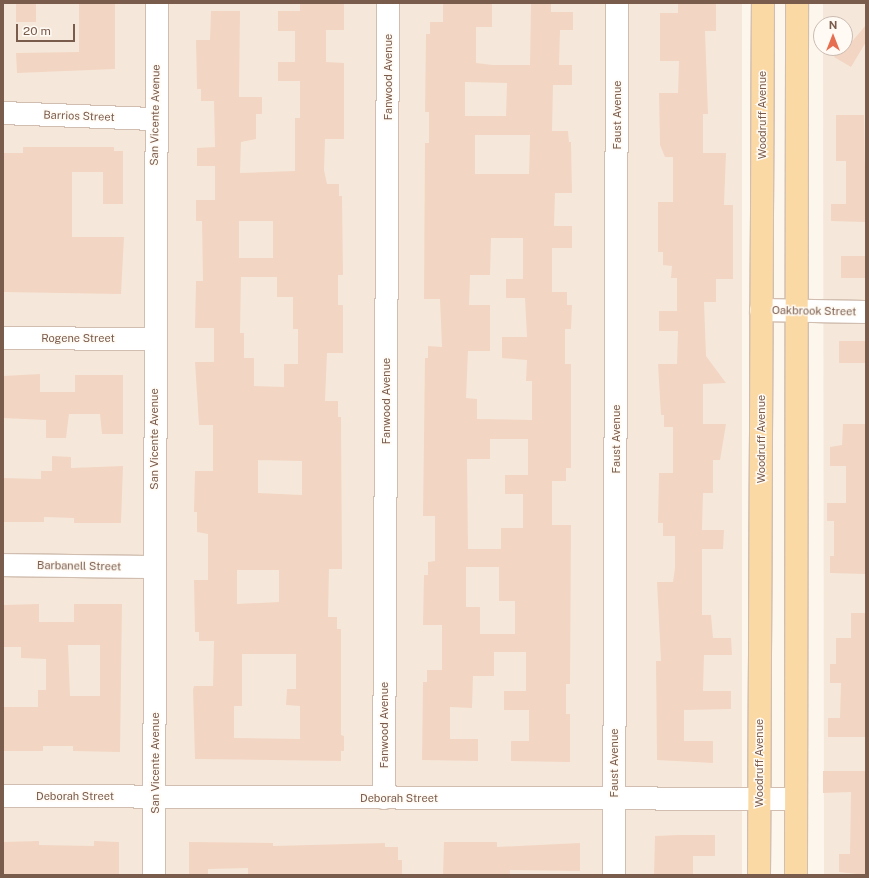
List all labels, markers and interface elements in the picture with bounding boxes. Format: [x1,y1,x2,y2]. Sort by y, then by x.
scale bar [18,16,77,42]
north arrow [813,16,853,56]
text: N [829,19,837,31]
text: 20 m [23,24,51,38]
street label: Fanwood Avenue [381,34,395,120]
street label: San Vicente Avenue [148,64,162,166]
street label: Woodruff Avenue [755,71,769,159]
street label: Faust Avenue [610,80,624,150]
street label: Barrios Street [43,108,115,124]
street label: Oakbrook Street [772,304,856,318]
street label: Rogene Street [41,331,115,345]
street label: Fanwood Avenue [379,358,393,444]
street label: San Vicente Avenue [147,388,161,490]
street label: Woodruff Avenue [754,395,768,483]
street label: Faust Avenue [609,404,623,474]
street label: Barbanell Street [37,559,121,573]
street label: Fanwood Avenue [377,682,391,768]
street label: San Vicente Avenue [148,712,162,814]
street label: Woodruff Avenue [752,719,766,807]
street label: Faust Avenue [607,728,621,798]
street label: Deborah Street [36,789,114,803]
street label: Deborah Street [360,791,438,805]

